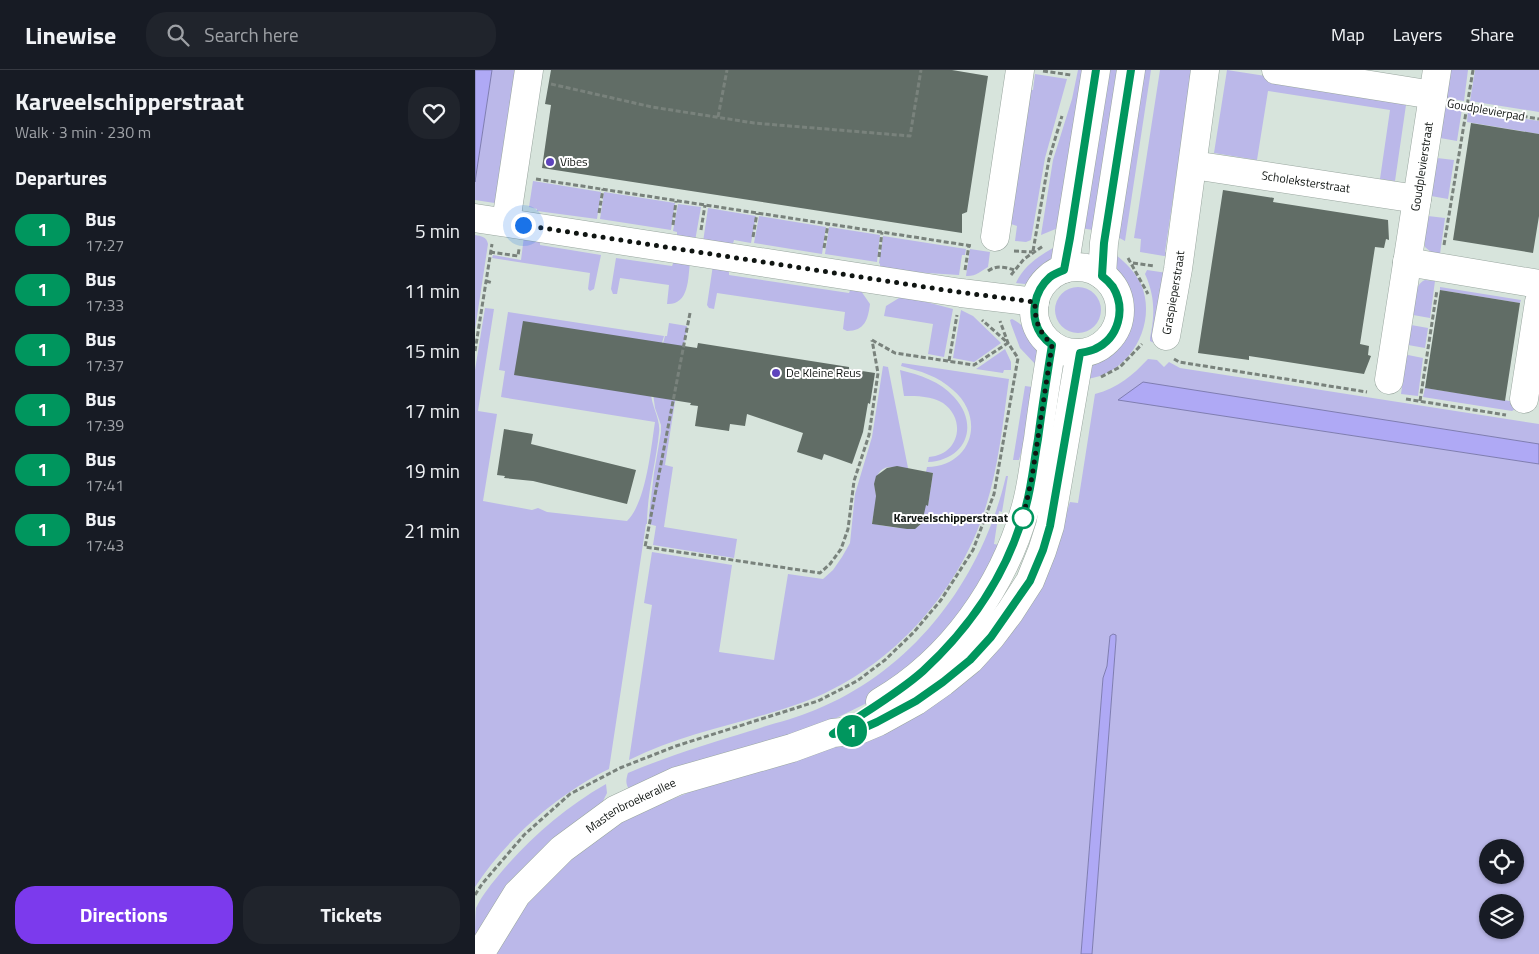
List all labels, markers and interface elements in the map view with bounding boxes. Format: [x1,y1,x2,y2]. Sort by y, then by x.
search box [146,12,496,57]
text: Linewise [25,17,116,53]
text: Search here [204,20,299,49]
icon: search [164,21,192,49]
text: Map [1331,21,1365,48]
text: Layers [1393,21,1442,48]
text: Share [1470,21,1514,48]
text: Karveelschipperstraat [15,83,244,119]
button: heart [408,87,460,139]
street label: Goudplevierpad [1446,93,1527,126]
text: Walk · 3 min · 230 m [15,120,151,144]
street label: Goudplevierstraat [1405,120,1438,213]
place label: Vibes [560,152,588,171]
marker: Vibes [544,156,556,168]
text: Departures [15,163,107,192]
street label: Scholeksterstraat [1260,166,1352,198]
text: Bus [85,204,116,233]
your location [511,213,536,238]
text: 1 [37,216,48,243]
text: 5 min [415,216,460,245]
text: 17:27 [85,233,124,257]
street label: Graspieperstraat [1156,249,1189,336]
text: Bus [85,264,116,293]
text: 1 [37,276,48,303]
text: 11 min [404,276,460,305]
text: 17:33 [85,293,124,317]
text: Bus [85,324,116,353]
text: 1 [37,336,48,363]
text: 15 min [404,336,460,365]
text: 17:37 [85,353,124,377]
place label: De Kleine Reus [786,363,862,382]
marker: De Kleine Reus [770,367,782,379]
text: Bus [85,384,116,413]
text: 1 [37,396,48,423]
text: 17 min [404,396,460,425]
text: 17:39 [85,413,124,437]
text: Bus [85,444,116,473]
text: 1 [37,456,48,483]
text: 19 min [404,456,460,485]
text: 17:41 [85,473,124,497]
text: Bus [85,504,116,533]
marker: Karveelschipperstraat [1012,507,1034,529]
place label: Karveelschipperstraat [893,508,1009,527]
text: 1 [37,516,48,543]
text: 21 min [404,516,460,545]
text: 17:43 [85,533,124,557]
line badge: 1 [836,715,868,747]
text: 1 [847,717,857,744]
street label: Mastenbroekerallee [581,773,679,838]
map controls [1479,839,1524,939]
button: locate [1479,839,1524,884]
button: Directions [15,886,233,944]
button: Tickets [243,886,460,944]
button: layers [1479,894,1524,939]

